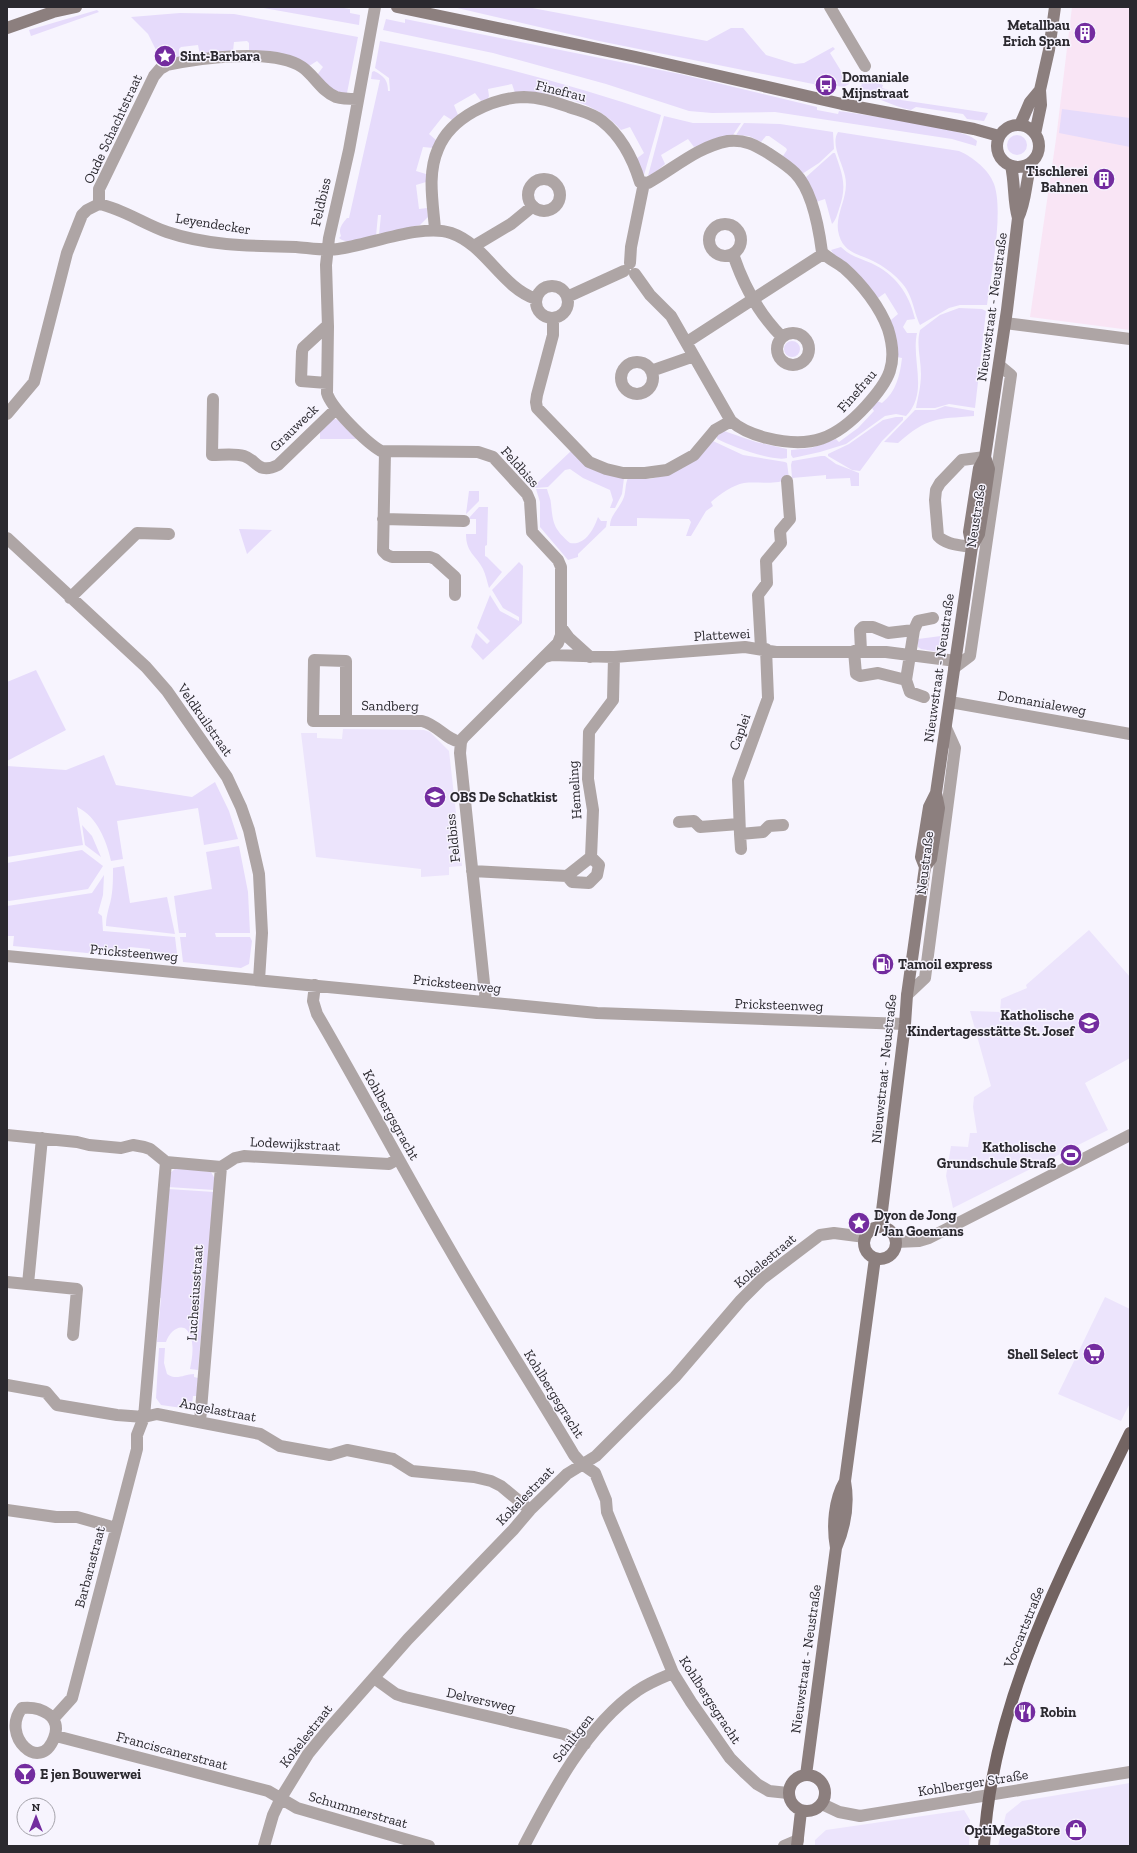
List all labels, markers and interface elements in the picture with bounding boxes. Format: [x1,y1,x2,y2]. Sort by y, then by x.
place label: Metallbau Erich Span [1003,17,1071,50]
building icon: Metallbau Erich Span [1072,20,1098,46]
place icon: Sint-Barbara [152,43,178,69]
place label: Sint-Barbara [180,48,260,65]
place label: Domaniale Mijnstraat [842,69,909,102]
street label: Oude Schachtstraat [80,71,146,187]
bus stop icon: Domaniale Mijnstraat [813,72,839,98]
street label: Finefrau [534,77,588,105]
place label: Tischlerei Bahnen [1026,163,1089,196]
building icon: Tischlerei Bahnen [1091,166,1117,192]
street label: Feldbiss [307,176,335,228]
street label: Leyendecker [174,210,252,238]
street label: Nieuwstraat - Neustraße [973,231,1011,383]
street label: Finefrau [834,366,880,416]
street label: Grauweck [266,400,322,455]
street label: Feldbiss [497,443,543,491]
street label: Neustraße [963,483,989,549]
street label: Nieuwstraat - Neustraße [920,592,958,744]
street label: Plattewei [693,625,751,645]
street label: Veldkuilstraat [173,680,237,760]
street label: Domanialeweg [996,687,1088,719]
street label: Sandberg [361,697,419,715]
street label: Caplei [726,711,754,753]
street label: Hemeling [564,760,586,820]
school or university icon: OBS De Schatkist [422,784,448,810]
place label: OBS De Schatkist [450,789,558,806]
street label: Feldbiss [442,813,464,863]
street label: Neustraße [913,830,937,896]
street label: Pricksteenweg [89,941,179,965]
fuel station icon: Tamoil express [870,951,896,977]
place label: Tamoil express [898,956,993,973]
street label: Pricksteenweg [412,971,502,997]
street label: Nieuwstraat - Neustraße [868,993,900,1145]
street label: Pricksteenweg [734,995,824,1015]
place label: Katholische Kindertagesstätte St. Josef [907,1007,1075,1040]
school or university icon: Katholische Kindertagesstätte St. Josef [1076,1010,1102,1036]
street label: Kohlbergsgracht [359,1067,423,1164]
street label: Lodewijkstraat [249,1133,341,1155]
place label: Katholische Grundschule Straß [937,1139,1056,1172]
sports icon: Katholische Grundschule Straß [1058,1142,1084,1168]
place label: Dyon de Jong / Jan Goemans [874,1207,964,1240]
place icon: Dyon de Jong / Jan Goemans [846,1210,872,1236]
street label: Kokelestraat [731,1230,800,1292]
street label: Luchesiusstraat [183,1244,207,1342]
supermarket icon: Shell Select [1081,1341,1107,1367]
place label: Shell Select [1007,1346,1078,1363]
street label: Kohlbergsgracht [520,1347,588,1442]
street label: Angelastraat [178,1394,259,1426]
street label: Kokelestraat [493,1462,558,1529]
street label: Barbarastraat [71,1524,109,1610]
street label: Nieuwstraat - Neustraße [787,1583,825,1735]
street label: Voccartstraße [1000,1584,1048,1671]
street label: Kohlbergsgracht [675,1653,745,1748]
street label: Delversweg [445,1684,517,1716]
restaurant icon: Robin [1012,1699,1038,1725]
street label: Kokelestraat [276,1700,337,1771]
place label: Robin [1040,1704,1077,1721]
street label: Schiltgen [549,1710,597,1766]
street label: Franciscanerstraat [114,1728,230,1774]
bar icon: E jen Bouwerwei [12,1761,38,1787]
place label: E jen Bouwerwei [40,1766,141,1783]
street label: Kohlberger Straße [917,1766,1030,1800]
street label: Schummerstraat [307,1788,410,1832]
north arrow [16,1797,56,1837]
text: N [32,1801,41,1814]
shop icon: OptiMegaStore [1063,1817,1089,1843]
place label: OptiMegaStore [965,1822,1060,1839]

